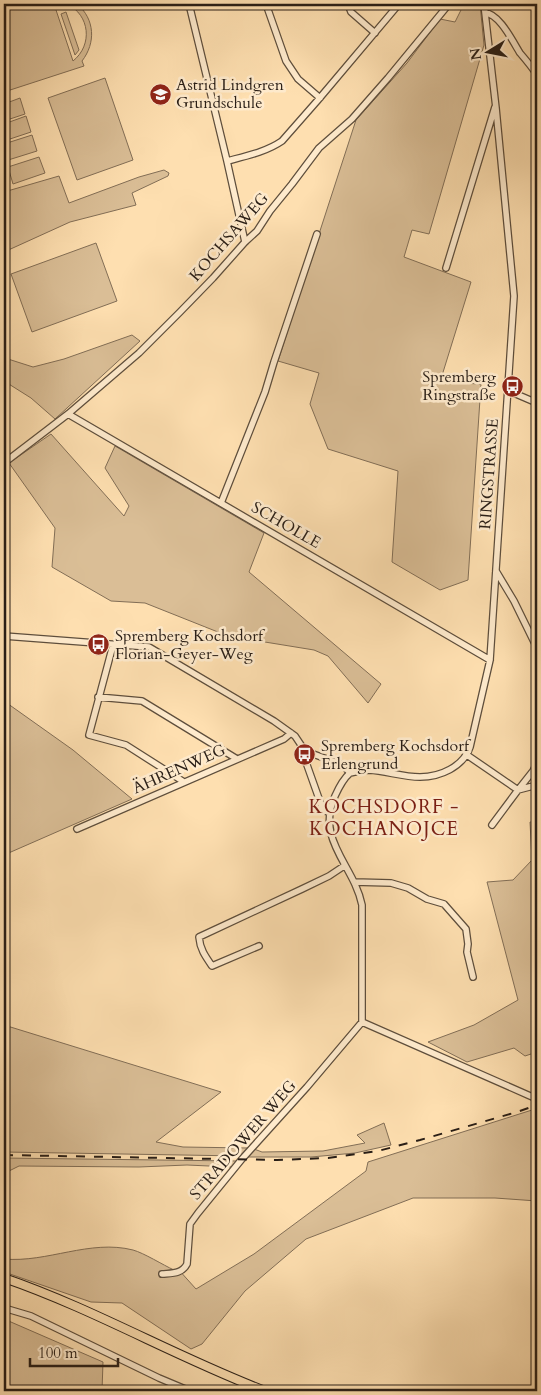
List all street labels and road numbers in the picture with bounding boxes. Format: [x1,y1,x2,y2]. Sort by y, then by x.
street label: KOCHSAWEG [184,188,274,286]
street label: RINGSTRASSE [474,418,504,530]
street label: SCHOLLE [247,496,325,554]
street label: ÄHRENWEG [129,739,229,799]
street label: STRADOWER WEG [185,1075,301,1205]

